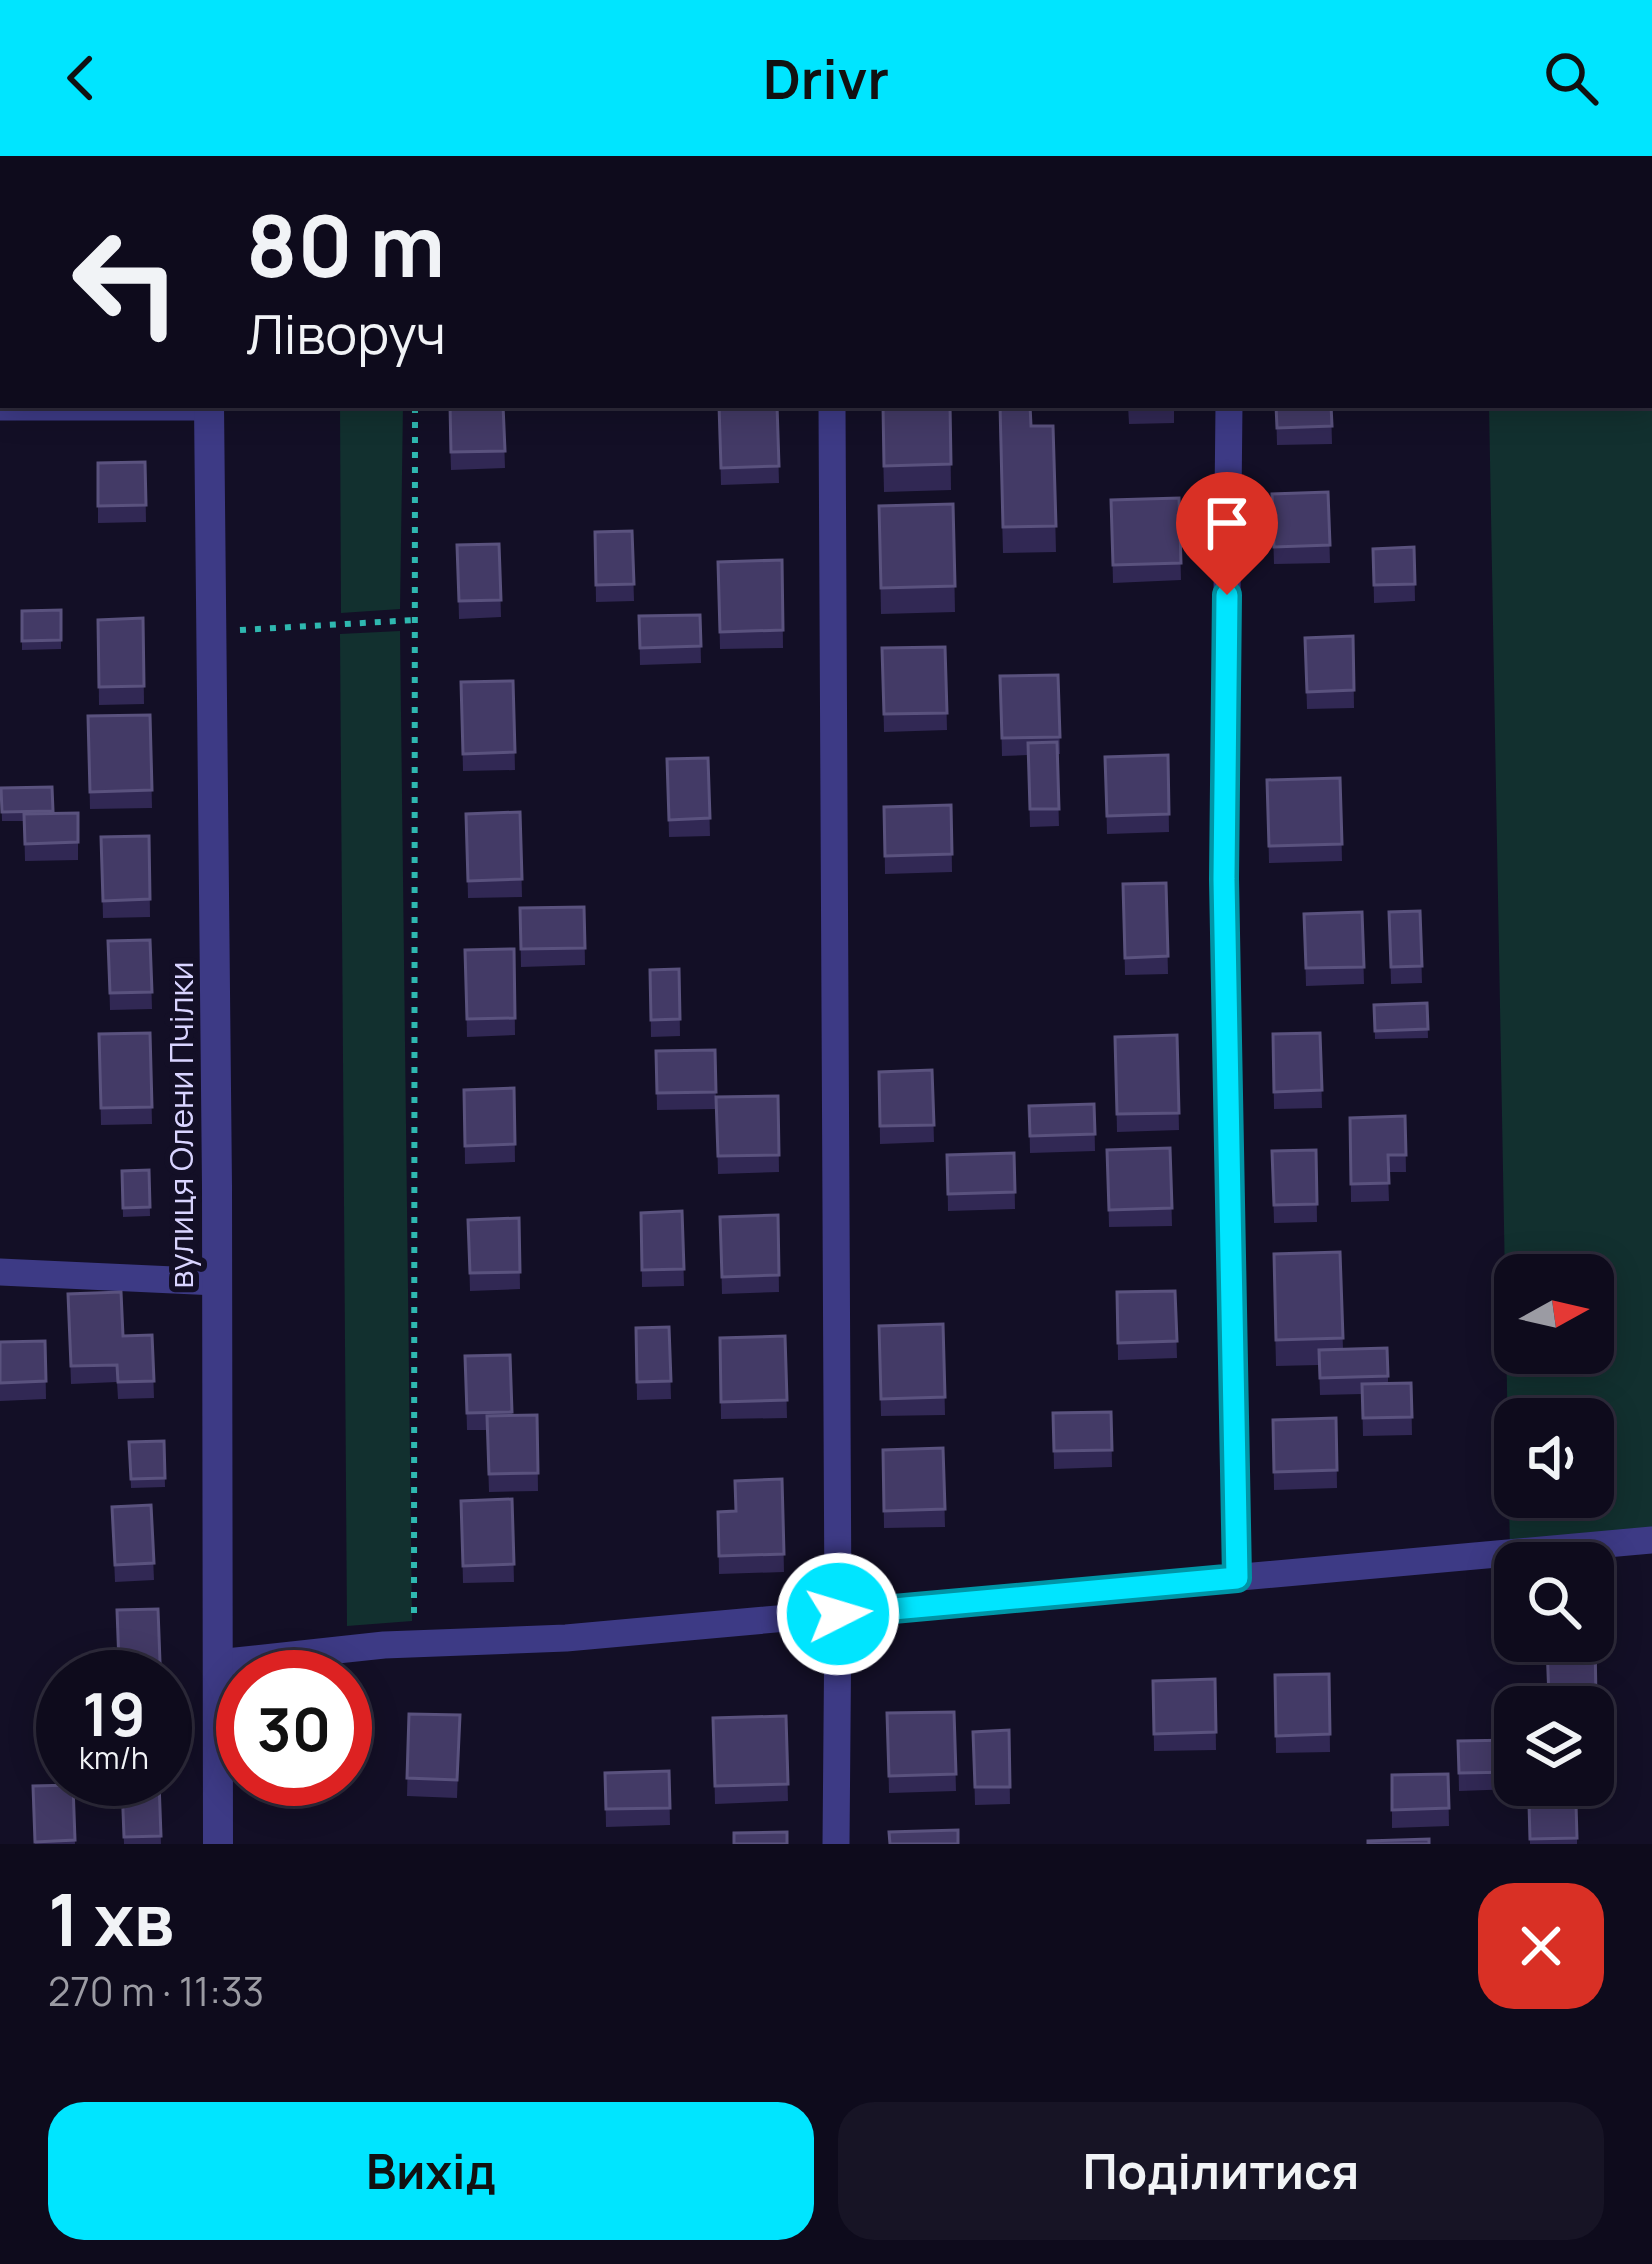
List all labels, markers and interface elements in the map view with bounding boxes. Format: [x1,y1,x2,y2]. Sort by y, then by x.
text: Drivr [763,41,889,115]
icon: back [48,45,114,111]
icon: search [1538,45,1604,111]
text: 80 m [246,187,445,302]
icon: left [48,204,204,360]
text: Ліворуч [246,296,446,370]
pin [1176,472,1278,595]
icon: arrive [1194,490,1260,556]
street label: вулиця Олени Пчілки [158,961,203,1289]
north arrow [1494,1254,1614,1374]
map controls [1494,1254,1614,1806]
button: sound [1494,1398,1614,1518]
button: search [1494,1542,1614,1662]
position arrow [775,1551,901,1677]
speed limit sign: 30 [216,1650,372,1806]
text: 19 [82,1672,146,1754]
button: layers [1494,1686,1614,1806]
text: km/h [79,1737,149,1778]
text: 1 хв [48,1869,174,1968]
button: close [1478,1883,1604,2009]
text: 270 m · 11:33 [48,1964,264,2018]
button: Вихід [48,2102,814,2240]
button: Поділитися [838,2102,1604,2240]

